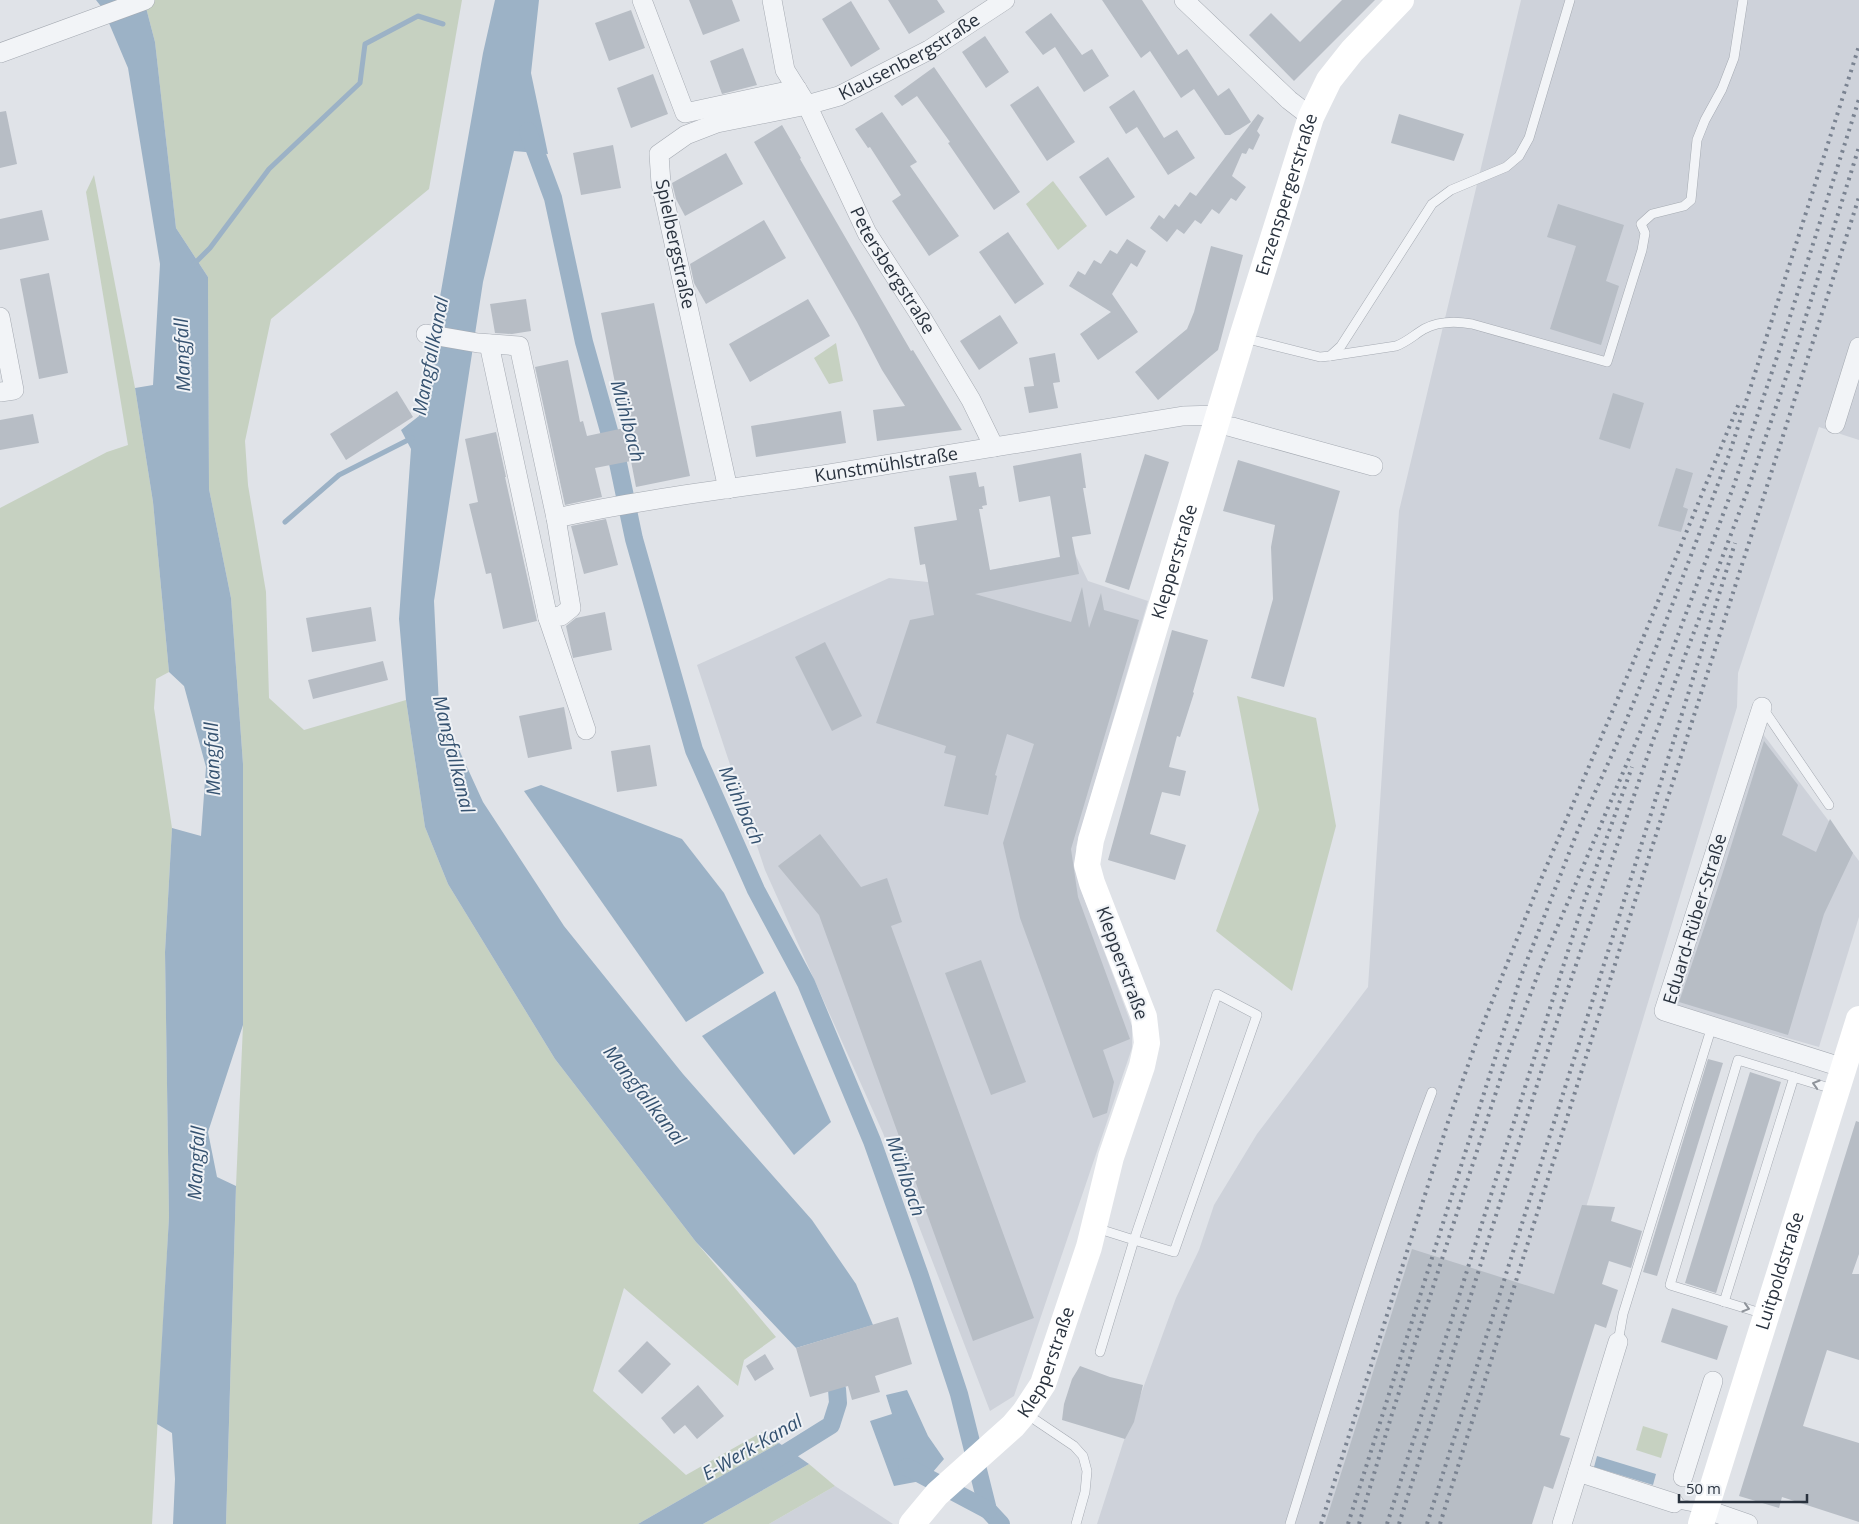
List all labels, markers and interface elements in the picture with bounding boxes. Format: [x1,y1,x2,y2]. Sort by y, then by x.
street label: Klausenbergstraße [834,7,984,105]
street label: Enzenspergerstraße [1249,110,1322,278]
street label: Spielbergstraße [651,177,701,311]
street label: Petersbergstraße [845,203,942,338]
water label: Mangfallkanal [406,293,454,417]
water label: Mangfall [168,317,196,392]
water label: Mühlbach [605,377,651,465]
street label: Kunstmühlstraße [813,441,960,487]
street label: Klepperstraße [1145,501,1202,622]
water label: Mangfallkanal [427,693,481,817]
water label: Mangfall [198,721,226,796]
water label: Mühlbach [713,761,771,849]
street label: Eduard-Rüber-Straße [1657,830,1731,1007]
street label: Klepperstraße [1091,903,1155,1023]
water label: Mangfallkanal [598,1040,693,1151]
one-way arrow [1812,1079,1820,1089]
water label: Mangfall [181,1124,211,1200]
water label: Mühlbach [880,1132,932,1220]
street label: Luitpoldstraße [1749,1209,1809,1333]
street label: Klepperstraße [1011,1303,1079,1422]
one-way arrow [1741,1303,1749,1313]
water label: E-Werk-Kanal [697,1407,808,1486]
scale bar [1679,1472,1806,1504]
text: 50 m [1686,1478,1721,1498]

